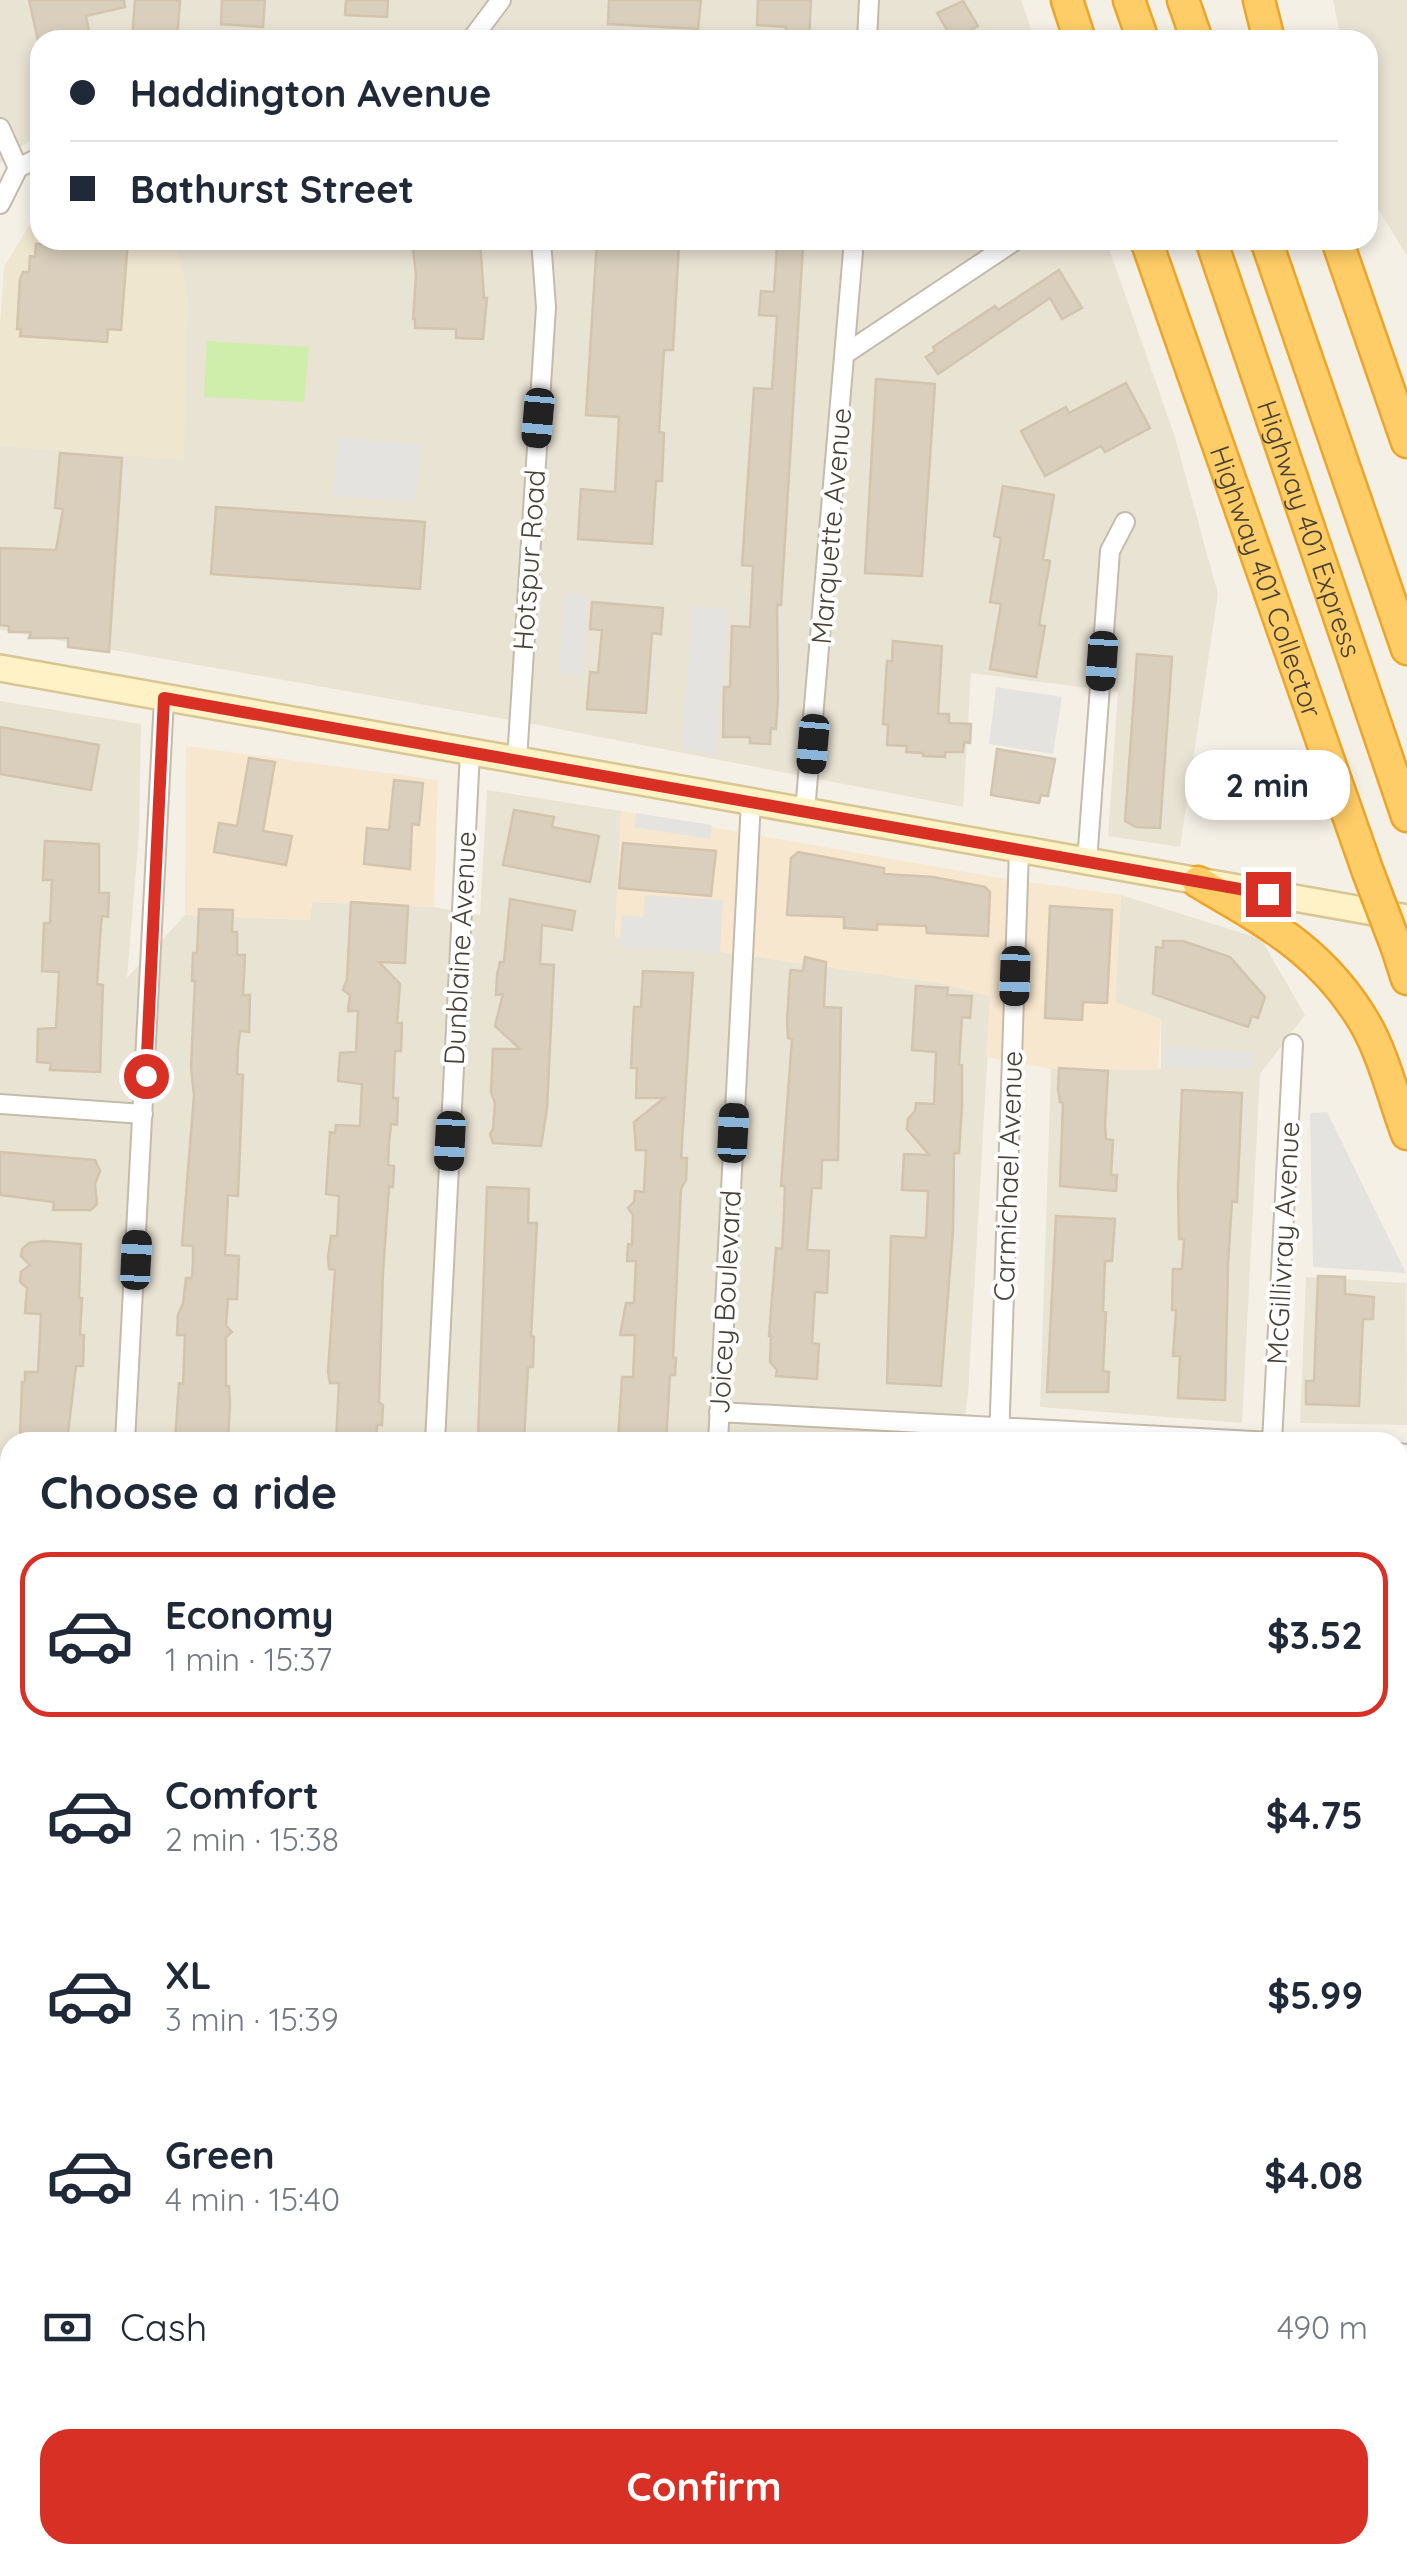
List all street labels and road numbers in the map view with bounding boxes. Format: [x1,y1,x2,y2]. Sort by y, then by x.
street label: Highway 401 Express [1250,395,1370,662]
street label: Marquette Avenue [803,406,858,646]
street label: Highway 401 Collector [1203,441,1330,722]
street label: Hotspur Road [505,468,552,651]
street label: Dunblaine Avenue [436,830,483,1066]
street label: Carmichael Avenue [986,1050,1029,1302]
street label: McGillivray Avenue [1259,1120,1306,1365]
street label: Joicey Boulevard [701,1189,748,1415]

